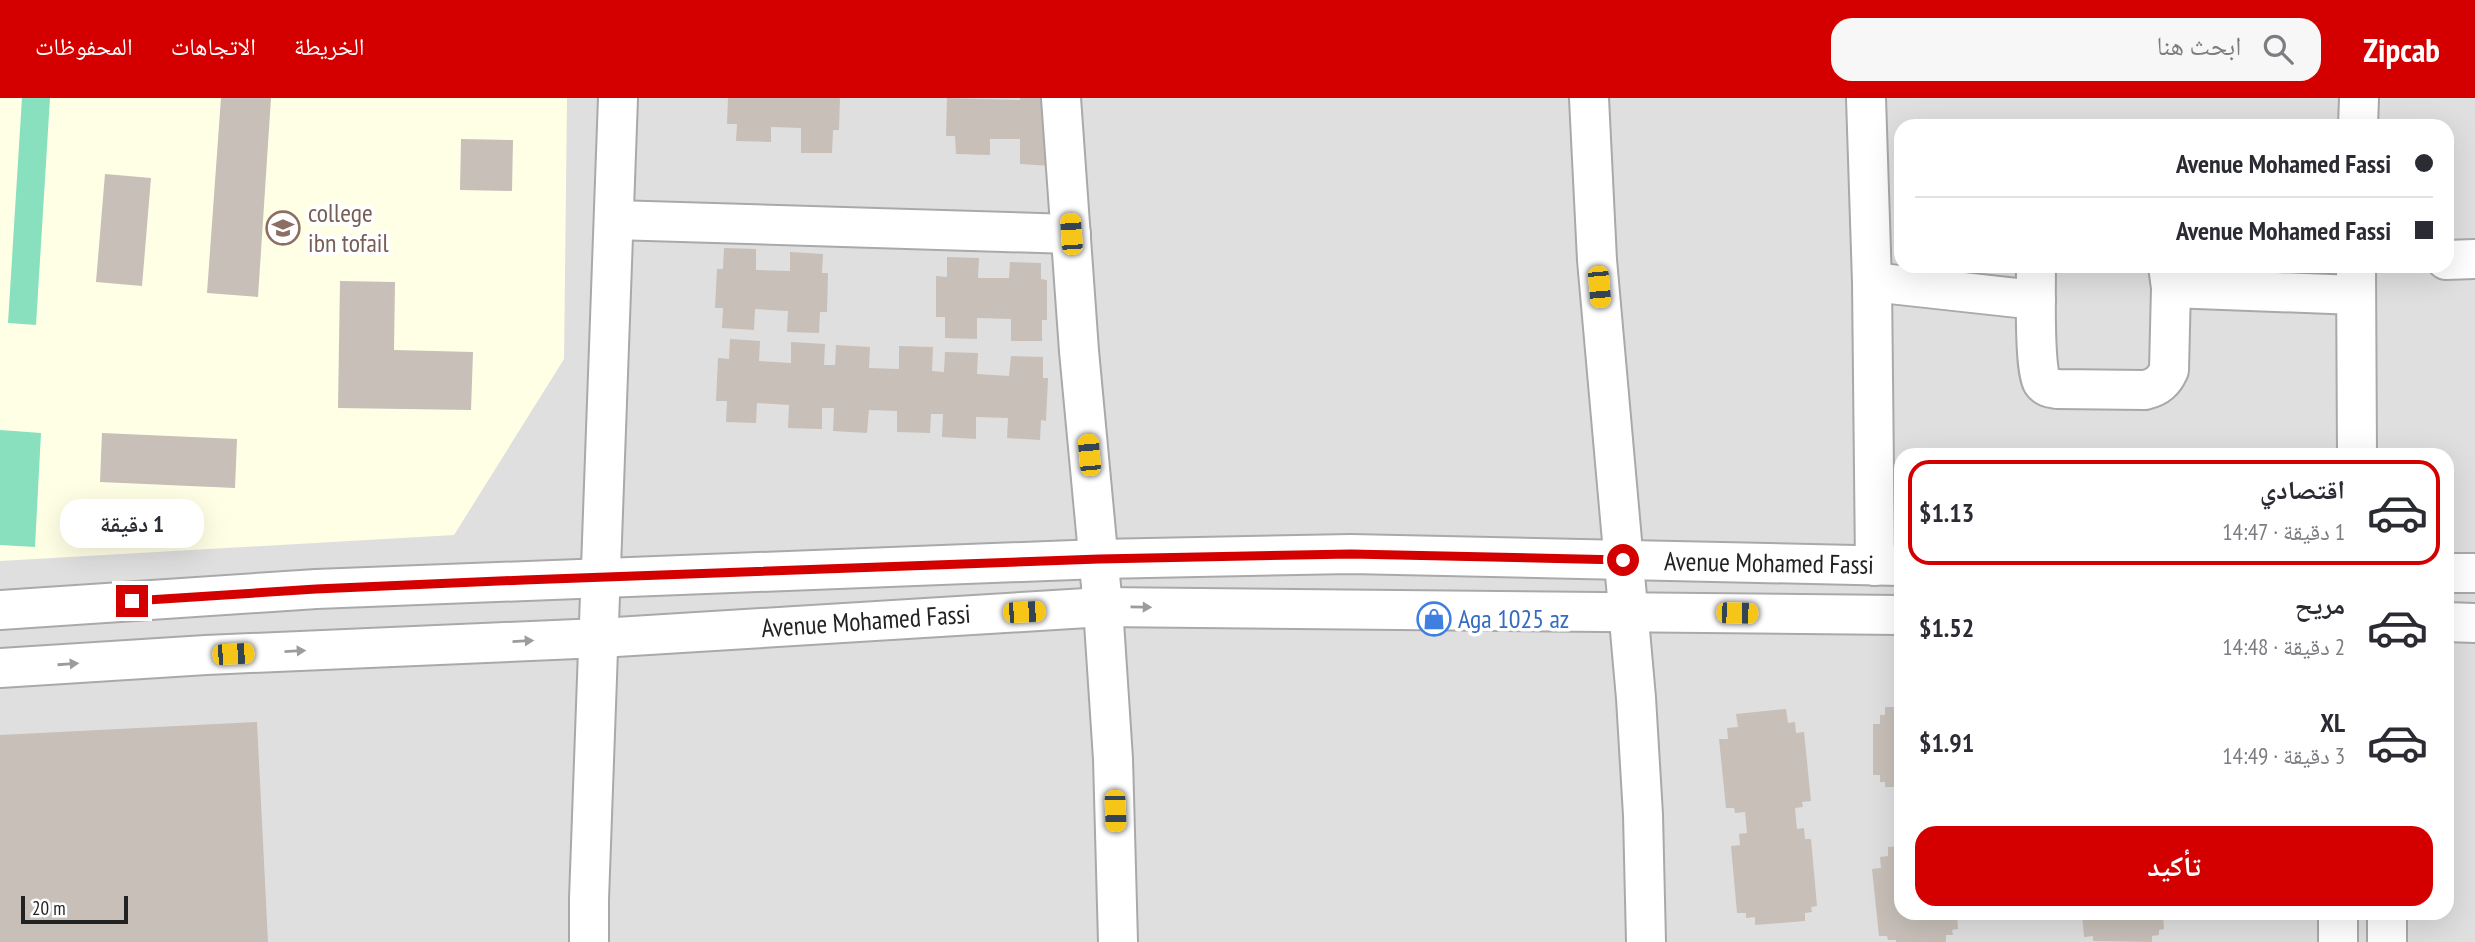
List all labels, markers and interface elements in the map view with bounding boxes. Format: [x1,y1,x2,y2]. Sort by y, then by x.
search box [1831,18,2321,81]
text: Zipcab [2363,28,2440,71]
text: ابحث هنا [2157,29,2241,62]
icon: search [2259,30,2297,68]
text: المحفوظات [35,31,133,62]
text: الاتجاهات [171,31,256,62]
text: الخريطة [294,31,365,62]
text: Avenue Mohamed Fassi [2176,147,2391,180]
place label: college ibn tofail [308,196,389,259]
school or university icon: college ibn tofail [264,209,302,247]
car [1060,212,1083,256]
text: Avenue Mohamed Fassi [2176,214,2391,247]
car [1587,265,1612,309]
car [1077,433,1102,477]
text: اقتصادي [2260,473,2345,506]
icon: car [2366,481,2429,544]
text: $1.13 [1919,496,1974,529]
callout: 1 دقيقة [60,500,204,548]
text: 1 دقيقة [100,509,164,538]
text: 1 دقيقة · 14:47 [2222,517,2345,546]
route start [1607,544,1639,576]
street label: Avenue Mohamed Fassi [1664,544,1874,581]
route end [116,585,148,617]
text: مريح [2295,588,2345,621]
icon: car [2366,596,2429,659]
street label: Avenue Mohamed Fassi [760,597,972,644]
car [1003,600,1046,624]
shop icon: Aga 1025 az [1415,600,1453,638]
one-way arrow [1130,601,1152,613]
place label: Aga 1025 az [1458,602,1569,635]
car [1716,602,1759,624]
text: $1.52 [1919,611,1974,644]
text: 2 دقيقة · 14:48 [2222,632,2345,661]
one-way arrow [512,635,534,646]
car [212,642,255,666]
one-way arrow [284,646,306,657]
one-way arrow [57,658,79,669]
text: XL [2320,706,2345,739]
icon: car [2366,711,2429,774]
text: $1.91 [1919,726,1974,759]
text: 3 دقيقة · 14:49 [2222,741,2345,770]
car [1104,790,1127,832]
button: تأكيد [1915,826,2433,906]
scale bar [21,893,128,925]
text: 20 m [32,896,66,920]

